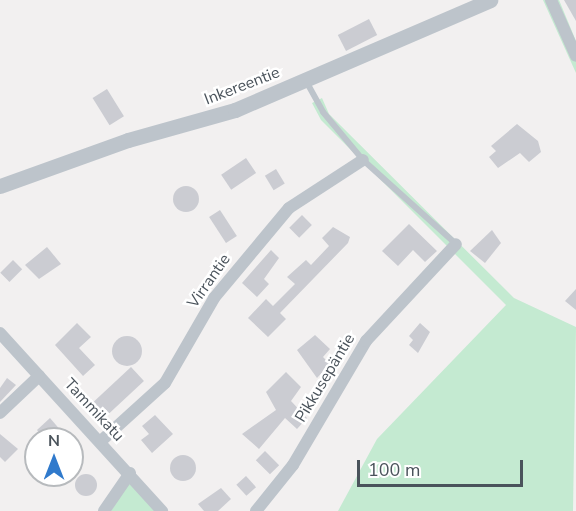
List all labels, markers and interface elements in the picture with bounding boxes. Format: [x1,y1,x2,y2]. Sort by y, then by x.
street label: Inkereentie [202,63,282,109]
street label: Virrantie [183,250,235,312]
street label: Pikkusepäntie [291,330,359,426]
street label: Tammikatu [60,375,128,445]
north arrow [24,427,84,487]
text: N [48,430,60,452]
scale bar [360,448,526,486]
text: 100 m [368,458,420,482]

